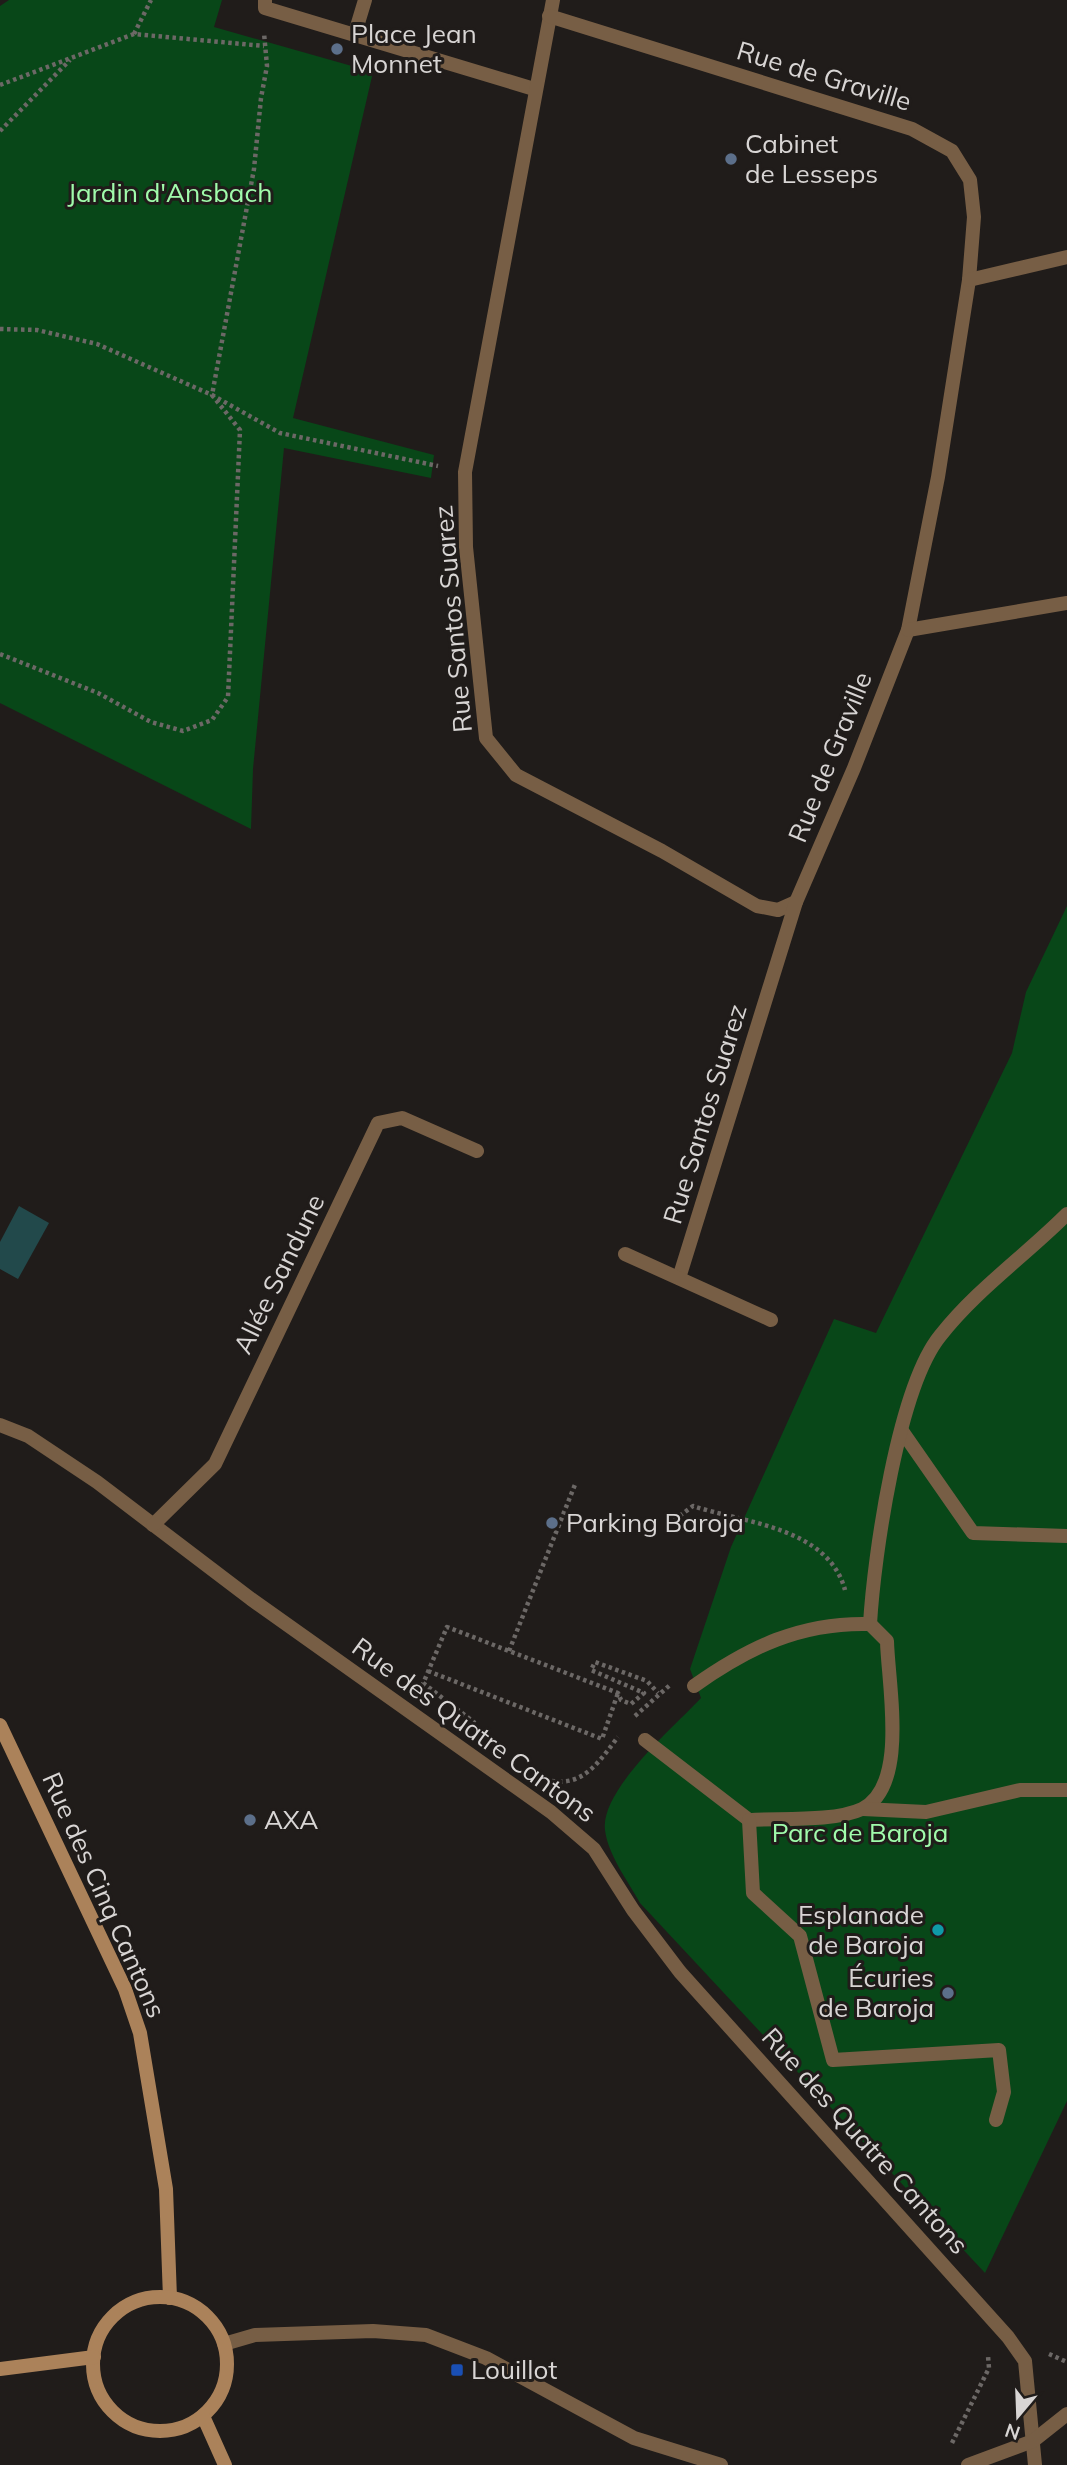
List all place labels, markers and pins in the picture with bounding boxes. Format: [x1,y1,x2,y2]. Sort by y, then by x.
place label: Place Jean Monnet [351,17,477,80]
marker: Place Jean Monnet [329,41,345,57]
place label: Cabinet de Lesseps [745,127,878,190]
marker: Cabinet de Lesseps [723,151,739,167]
place label: Parking Baroja [566,1506,744,1539]
marker: Parking Baroja [544,1515,560,1531]
place label: AXA [264,1803,318,1836]
marker: AXA [242,1812,258,1828]
place label: Esplanade de Baroja [798,1898,924,1961]
marker: Esplanade de Baroja [930,1922,946,1938]
place label: Écuries de Baroja [818,1961,934,2024]
marker: Écuries de Baroja [940,1985,956,2001]
place label: Louillot [471,2353,557,2386]
marker: Louillot [449,2362,465,2378]

